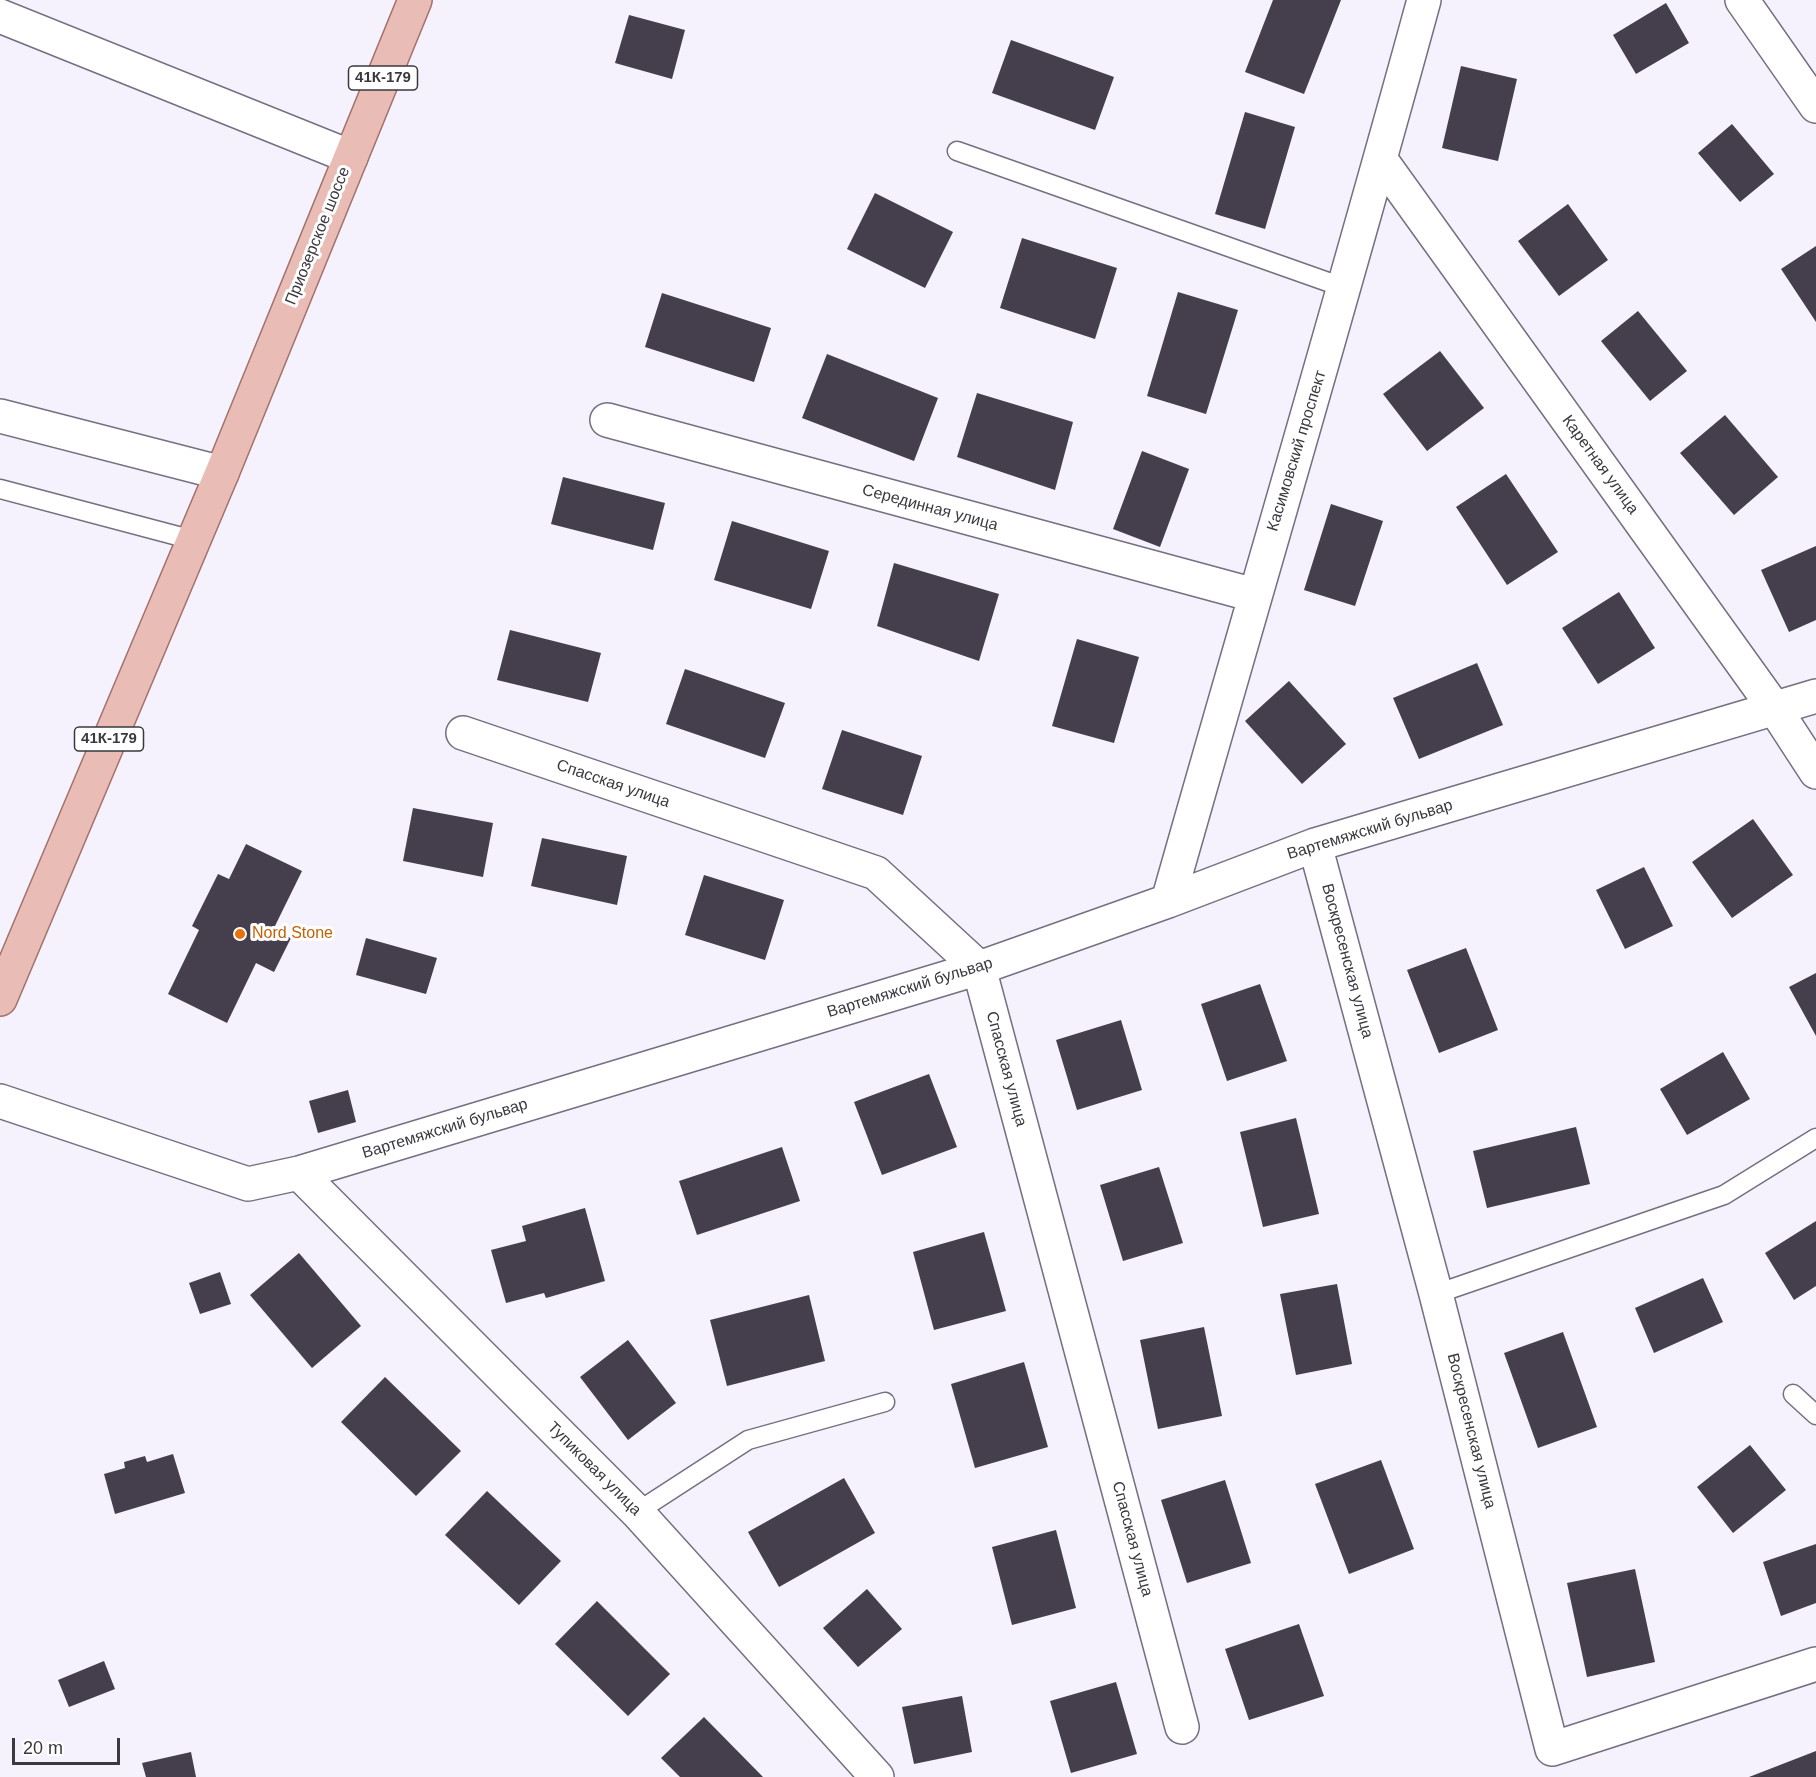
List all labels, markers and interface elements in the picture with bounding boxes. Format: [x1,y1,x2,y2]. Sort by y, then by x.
road number: 41К-179 [348,66,418,90]
street label: Приозерское шоссе [282,164,354,308]
street label: Касимовский проспект [1263,368,1331,534]
street label: Каретная улица [1558,412,1642,518]
street label: Серединная улица [860,481,1000,535]
road number: 41К-179 [74,727,144,751]
street label: Спасская улица [554,756,672,812]
street label: Вартемяжский бульвар [1285,796,1455,864]
street label: Воскресенская улица [1317,882,1377,1040]
place label: Nord Stone [252,924,333,944]
marker: Nord Stone [233,927,247,941]
street label: Вартемяжский бульвар [825,954,995,1022]
street label: Спасская улица [981,1009,1031,1129]
street label: Вартемяжский бульвар [360,1095,530,1163]
street label: Воскресенская улица [1442,1351,1500,1511]
street label: Тупиковая улица [543,1418,645,1520]
street label: Спасская улица [1107,1479,1157,1599]
scale bar [15,1726,123,1764]
text: 20 m [23,1738,63,1758]

